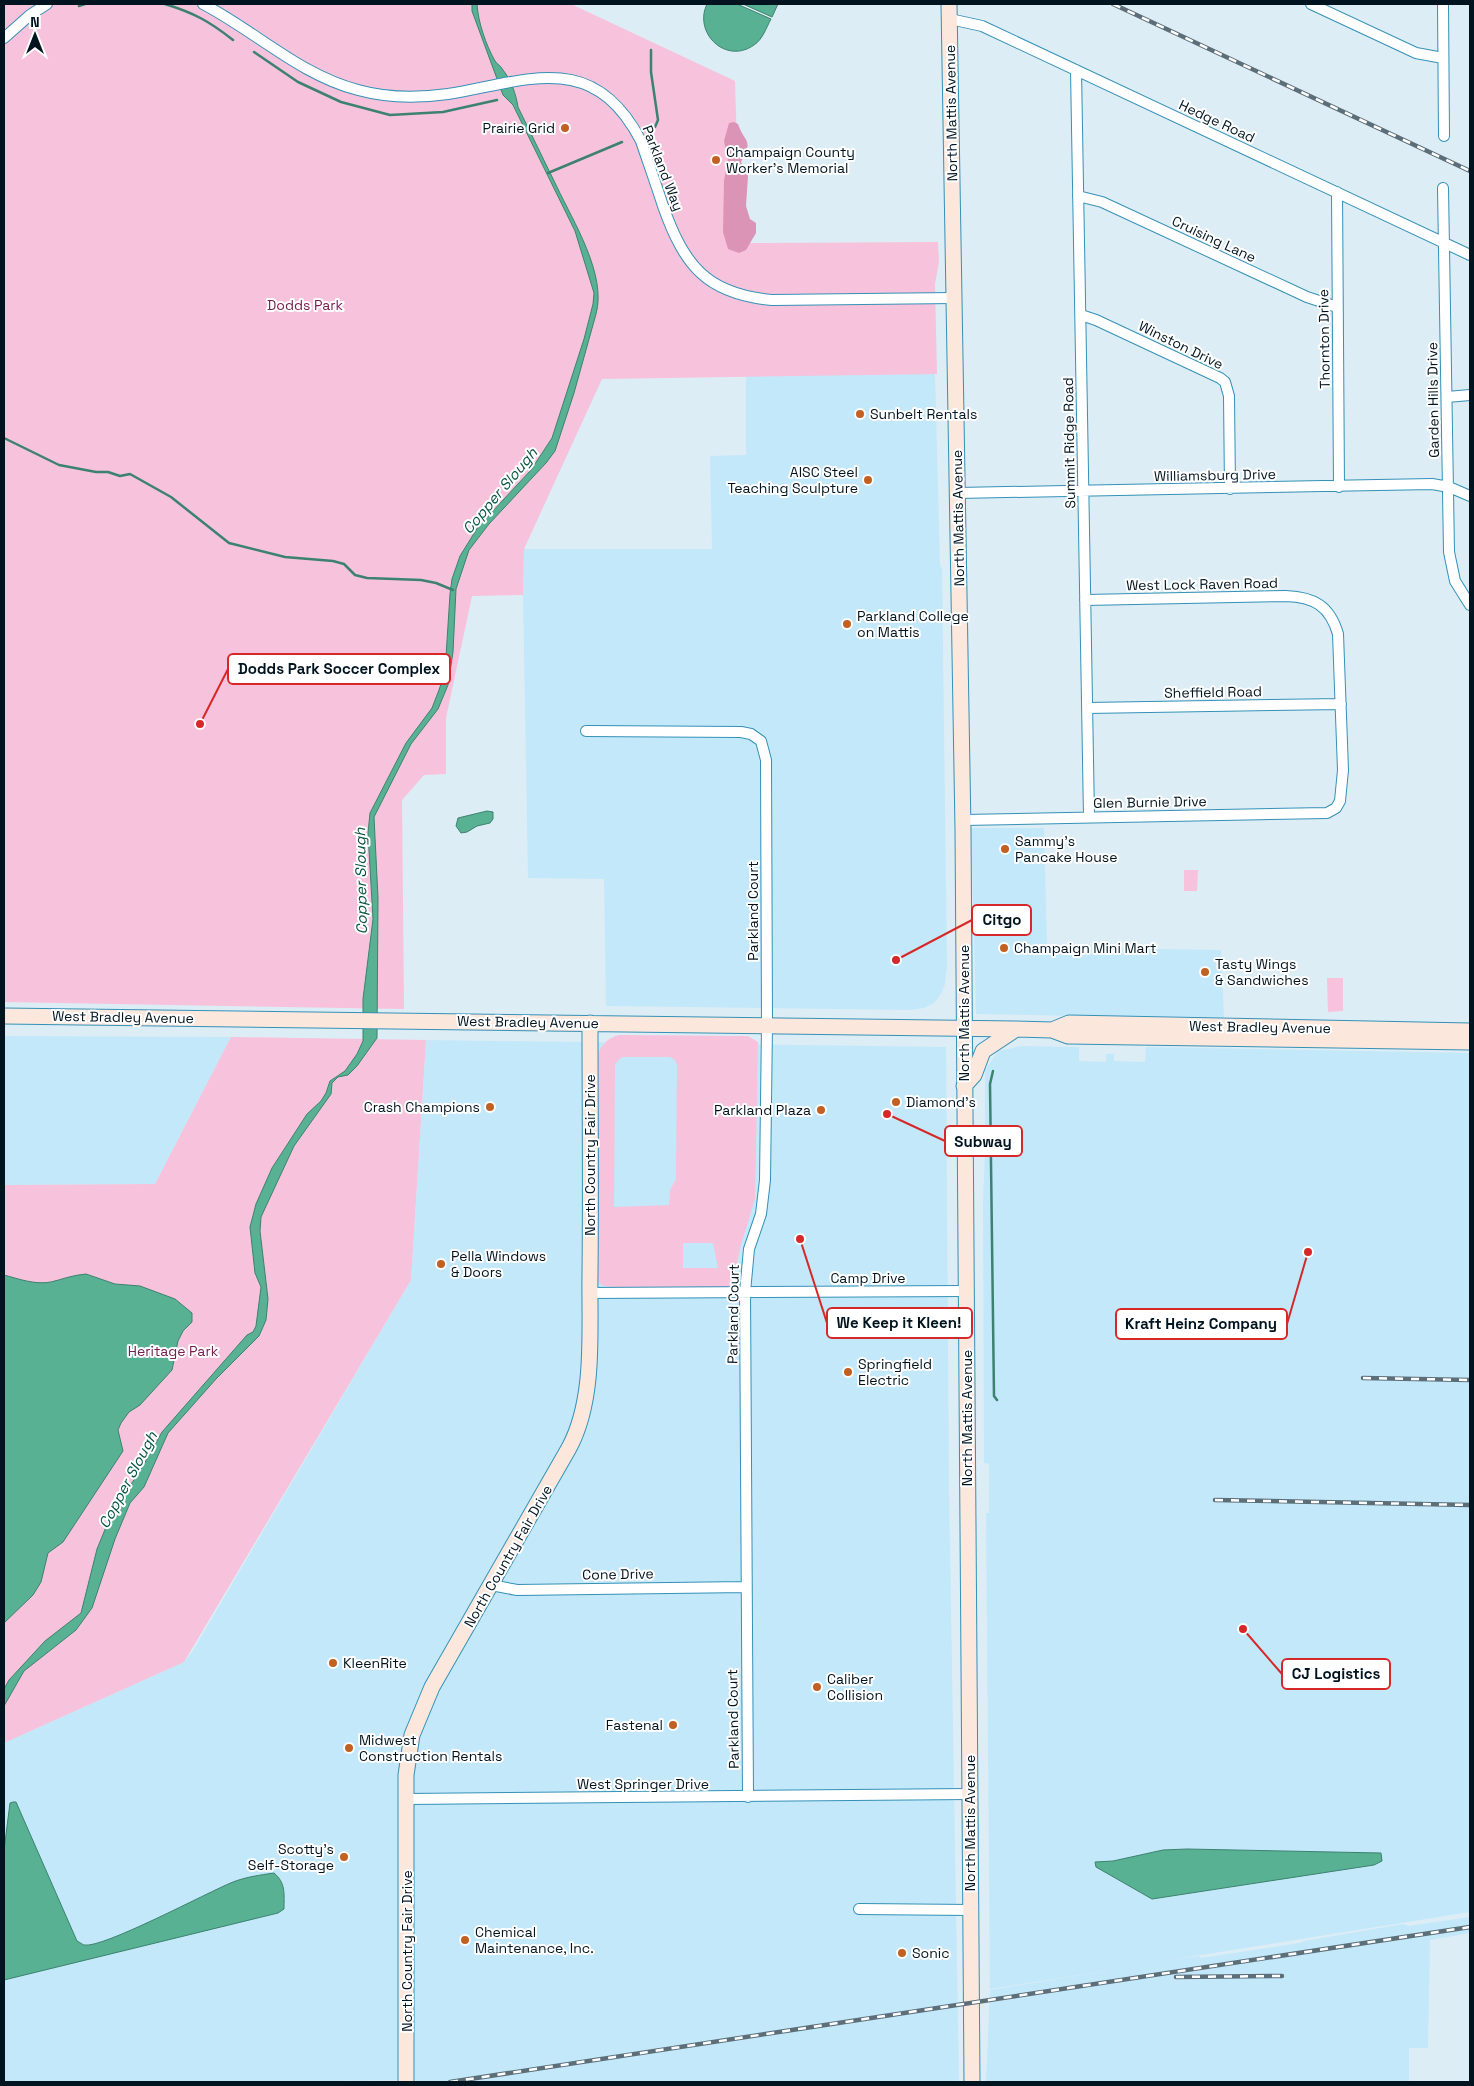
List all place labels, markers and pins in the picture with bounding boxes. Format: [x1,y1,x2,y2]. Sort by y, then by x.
place label: Prairie Grid [483,119,555,137]
marker: Prairie Grid [559,122,571,134]
place label: Champaign County Worker's Memorial [726,143,855,177]
marker: Champaign County Worker's Memorial [710,154,722,166]
place label: Sunbelt Rentals [870,405,977,423]
marker: Sunbelt Rentals [854,408,866,420]
place label: AISC Steel Teaching Sculpture [727,463,858,497]
marker: AISC Steel Teaching Sculpture [862,474,874,486]
place label: Parkland College on Mattis [857,607,969,641]
marker: Parkland College on Mattis [841,618,853,630]
callout: Dodds Park Soccer Complex [228,654,450,684]
place label: Sammy's Pancake House [1015,832,1117,866]
marker: Sammy's Pancake House [999,843,1011,855]
callout: Citgo [972,905,1031,935]
place label: Champaign Mini Mart [1014,939,1156,957]
marker: Champaign Mini Mart [998,942,1010,954]
place label: Tasty Wings & Sandwiches [1215,955,1309,989]
marker: Tasty Wings & Sandwiches [1199,966,1211,978]
place label: Diamond's [906,1093,976,1111]
marker: Diamond's [890,1096,902,1108]
place label: Crash Champions [364,1098,480,1116]
marker: Crash Champions [484,1101,496,1113]
place label: Parkland Plaza [714,1101,811,1119]
marker: Parkland Plaza [815,1104,827,1116]
callout: Subway [945,1126,1022,1156]
place label: Pella Windows & Doors [451,1247,546,1281]
marker: Pella Windows & Doors [435,1258,447,1270]
callout: We Keep it Kleen! [827,1308,972,1338]
callout: Kraft Heinz Company [1116,1309,1287,1339]
place label: Springfield Electric [858,1355,932,1389]
marker: Springfield Electric [842,1366,854,1378]
place label: KleenRite [343,1654,407,1672]
marker: KleenRite [327,1657,339,1669]
callout: CJ Logistics [1282,1659,1390,1689]
place label: Caliber Collision [827,1670,883,1704]
marker: Caliber Collision [811,1681,823,1693]
place label: Fastenal [606,1716,663,1734]
marker: Fastenal [667,1719,679,1731]
place label: Midwest Construction Rentals [359,1731,502,1765]
marker: Midwest Construction Rentals [343,1742,355,1754]
place label: Scotty's Self-Storage [248,1840,334,1874]
marker: Scotty's Self-Storage [338,1851,350,1863]
place label: Chemical Maintenance, Inc. [475,1923,594,1957]
marker: Chemical Maintenance, Inc. [459,1934,471,1946]
place label: Sonic [912,1944,950,1962]
marker: Sonic [896,1947,908,1959]

